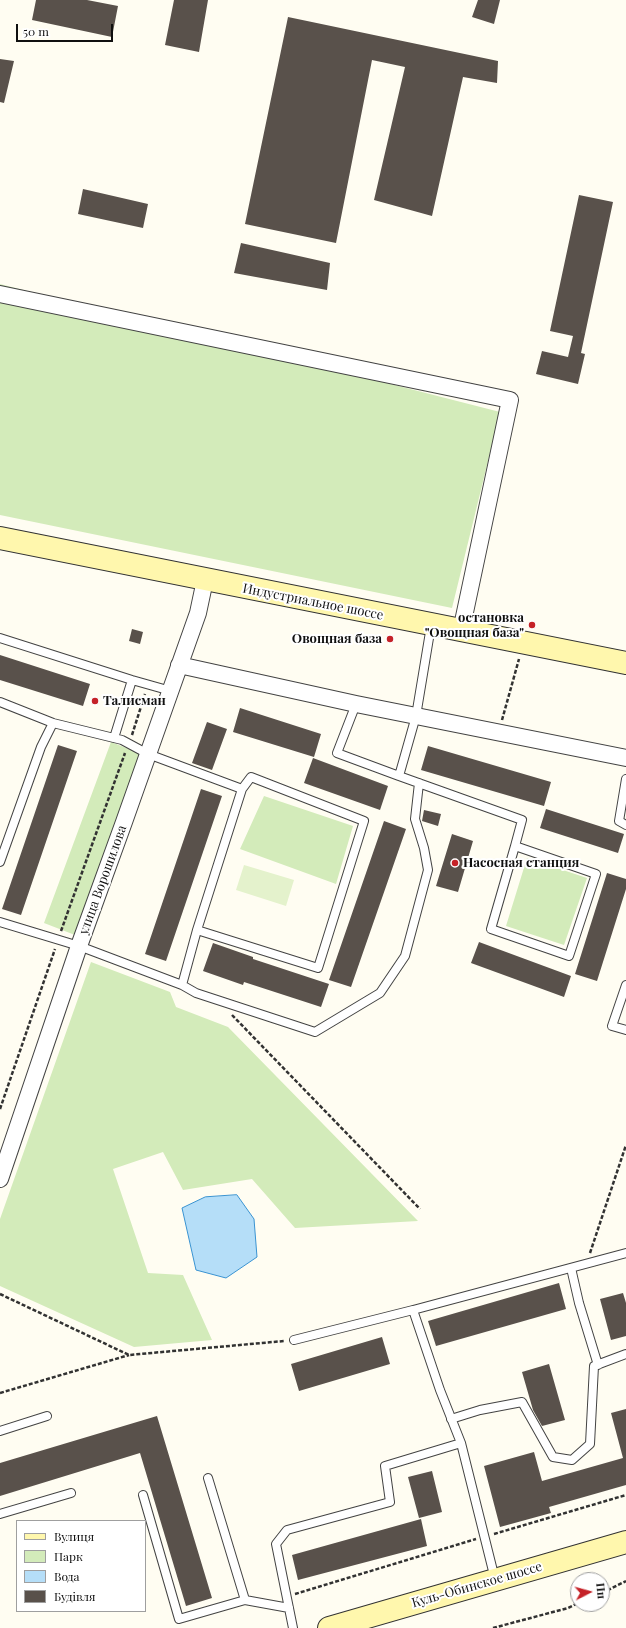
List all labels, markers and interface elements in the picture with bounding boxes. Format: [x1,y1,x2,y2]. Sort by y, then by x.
scale bar [18,16,115,42]
text: 50 m [23,23,49,39]
street label: Индустриальное шоссе [241,581,385,623]
place label: остановка "Овощная база" [425,610,524,641]
marker: остановка "Овощная база" [527,620,537,630]
place label: Овощная база [292,631,382,647]
marker: Овощная база [385,634,395,644]
place label: Талисман [103,693,166,709]
marker: Талисман [90,696,100,706]
street label: улица Ворошилова [76,823,130,937]
place label: Насосная станция [463,855,579,871]
marker: Насосная станция [450,858,460,868]
legend [16,1520,146,1612]
text: Вулиця [54,1528,94,1544]
text: Парк [54,1548,83,1564]
street label: Куль-Обинское шоссе [410,1559,544,1611]
text: Вода [54,1568,80,1584]
north arrow [570,1572,610,1612]
text: Пн [593,1582,610,1599]
text: Будівля [54,1588,96,1604]

